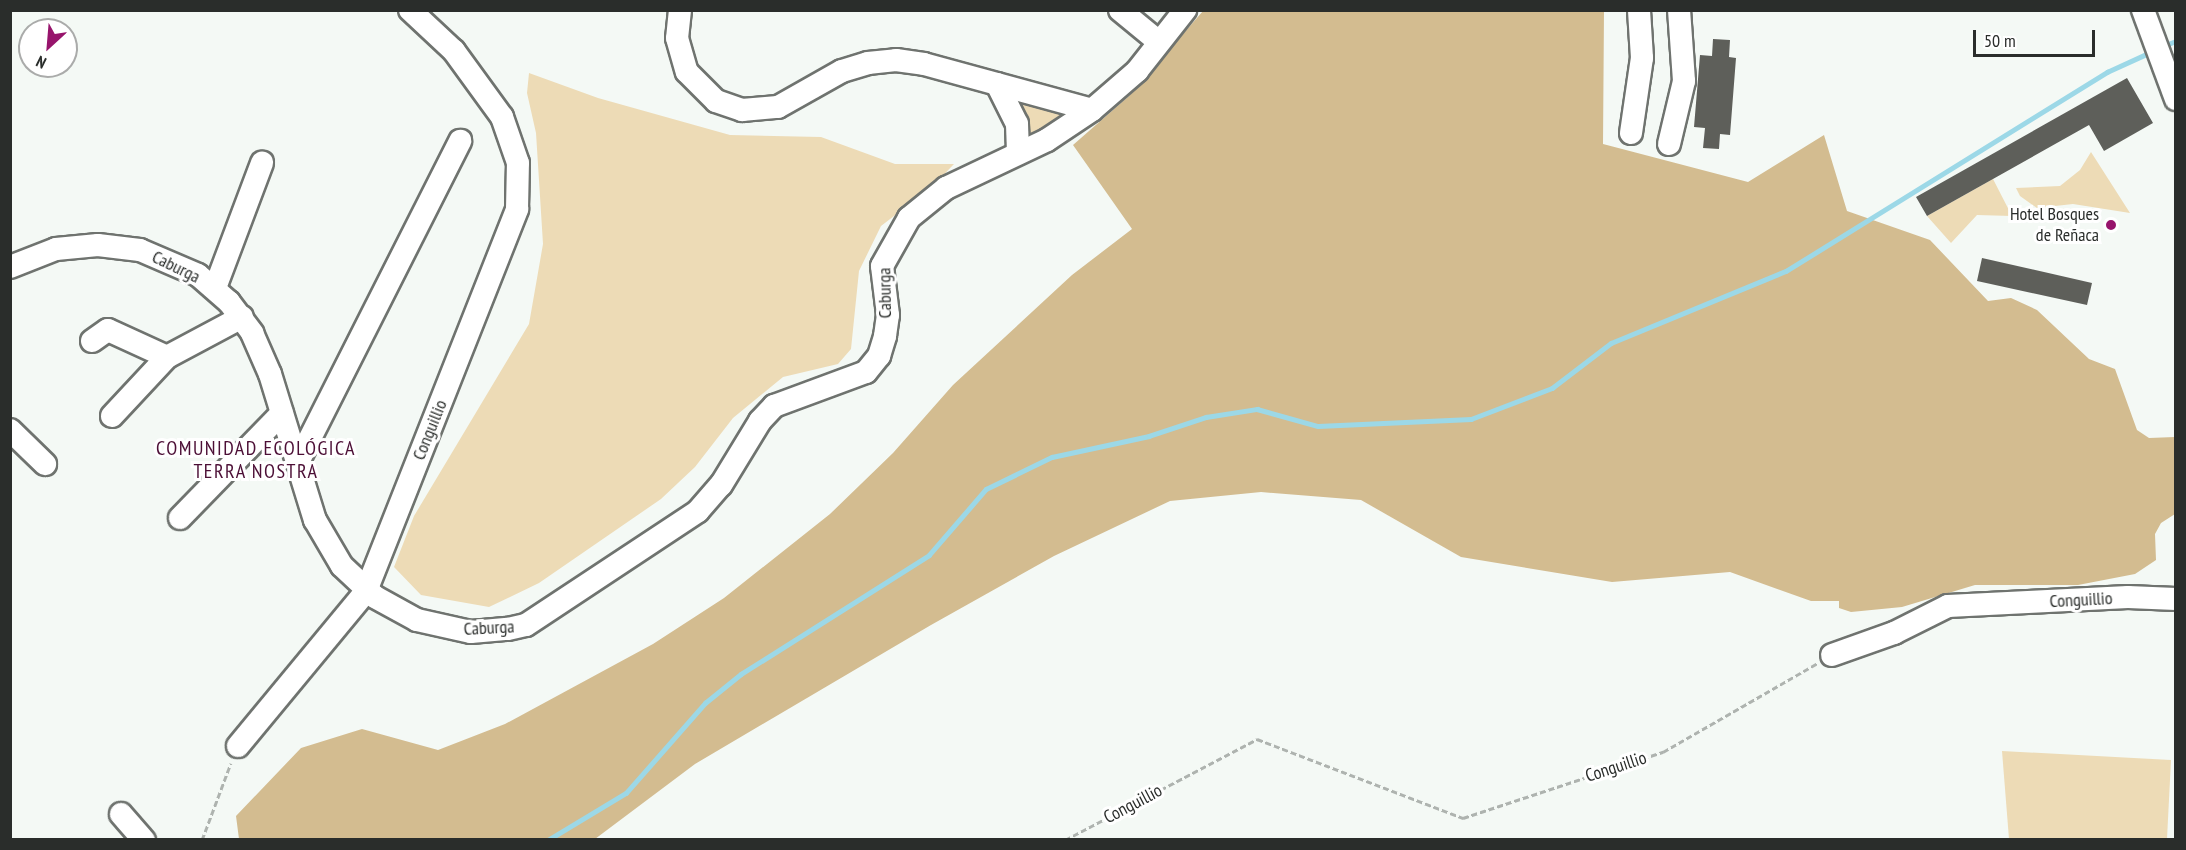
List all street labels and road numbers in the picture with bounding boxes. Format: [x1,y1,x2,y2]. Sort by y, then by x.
street label: Caburga [148,246,204,288]
street label: Caburga [874,267,896,319]
street label: Conguillio [408,397,452,463]
street label: Conguillio [2049,588,2113,612]
street label: Caburga [463,616,515,640]
street label: Conguillio [1583,747,1649,787]
street label: Conguillio [1100,780,1166,828]

